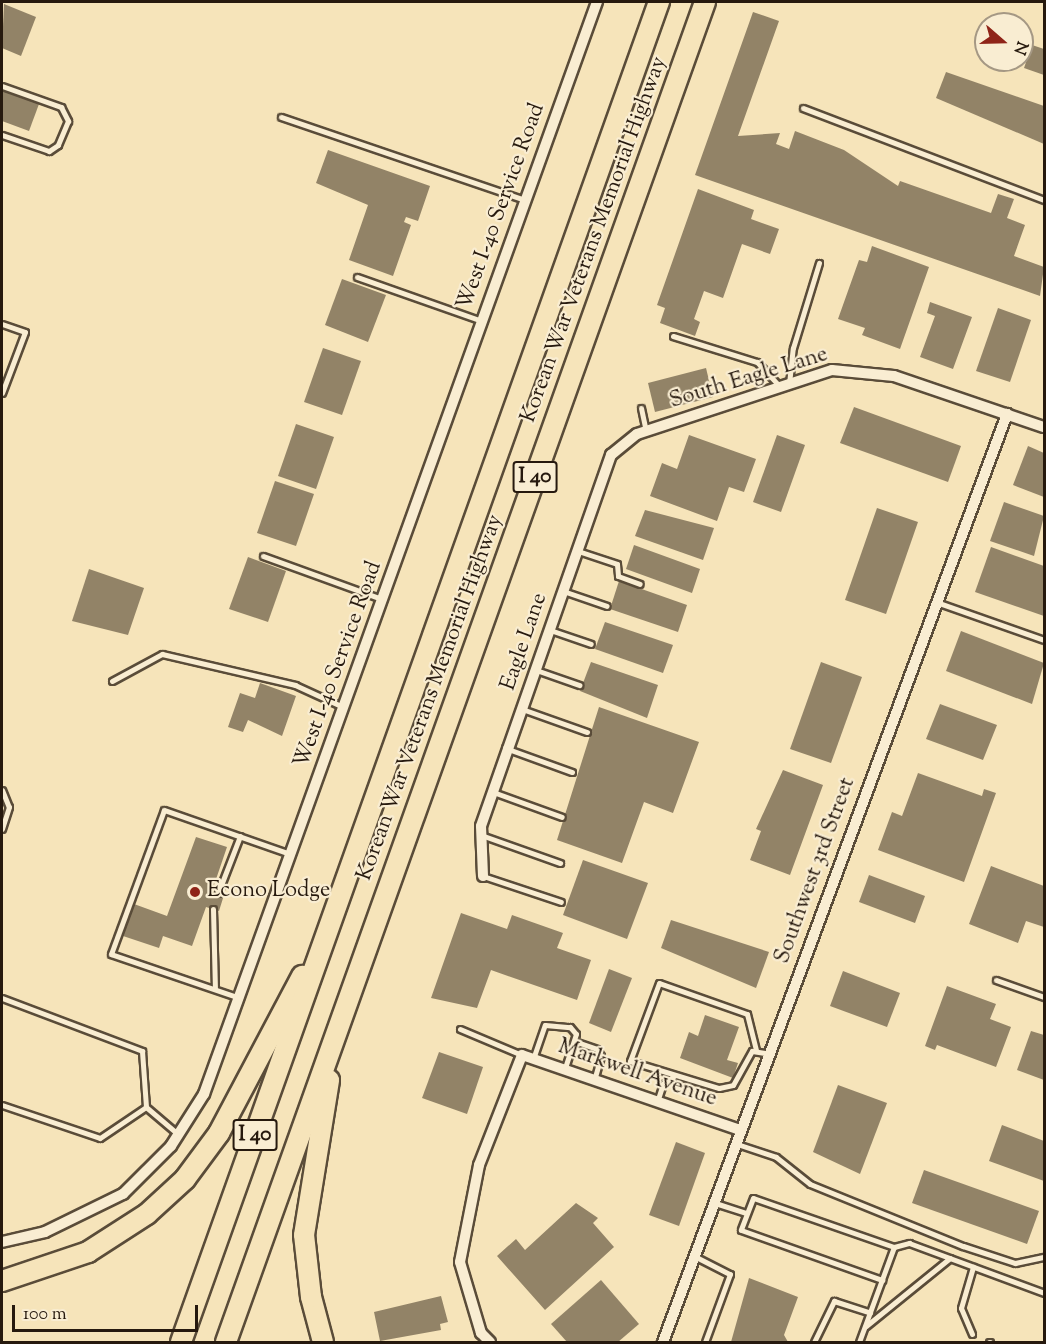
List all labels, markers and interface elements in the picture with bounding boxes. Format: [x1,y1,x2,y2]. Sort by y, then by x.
north arrow [974,12,1034,72]
text: N [1007,38,1032,58]
street label: Korean War Veterans Memorial Highway [516,54,674,426]
street label: West I-40 Service Road [452,100,552,314]
street label: South Eagle Lane [667,342,831,416]
road number: I 40 [512,459,558,495]
street label: Korean War Veterans Memorial Highway [352,512,510,884]
street label: West I-40 Service Road [289,558,389,772]
street label: Eagle Lane [496,590,554,694]
street label: Southwest 3rd Street [770,774,862,968]
place label: Econo Lodge [207,879,330,905]
marker: Econo Lodge [188,885,202,899]
street label: Markwell Avenue [554,1034,720,1114]
road number: I 40 [232,1117,278,1153]
scale bar [15,1293,201,1331]
text: 100 m [23,1302,67,1328]

